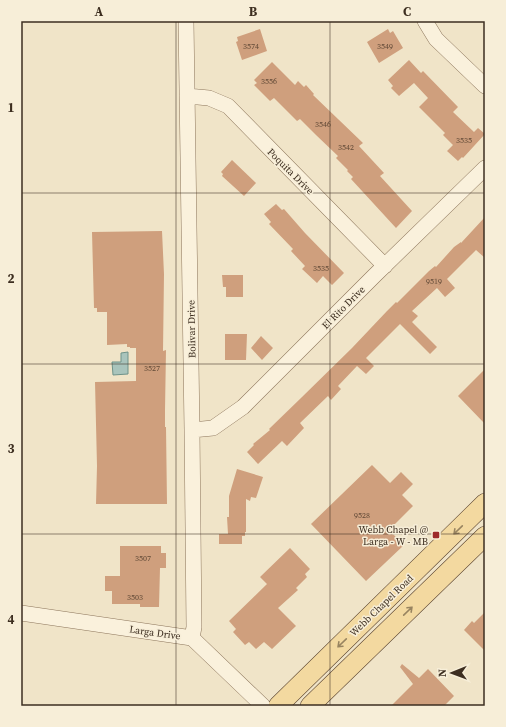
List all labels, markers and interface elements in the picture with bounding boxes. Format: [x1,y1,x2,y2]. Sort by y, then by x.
text: A [95,3,104,20]
text: B [249,3,258,20]
text: C [403,3,411,20]
house number: 3574 [243,41,259,52]
house number: 3549 [377,41,393,52]
house number: 3556 [261,76,277,87]
text: 1 [7,99,15,116]
house number: 3546 [315,119,331,130]
house number: 3535 [456,135,472,146]
house number: 3542 [338,142,354,153]
street label: Poquita Drive [265,145,317,197]
house number: 3535 [313,263,329,274]
text: 2 [7,270,15,287]
house number: 9519 [426,276,442,287]
street label: El Rito Drive [319,283,368,332]
street label: Bolivar Drive [184,300,199,358]
house number: 3527 [144,363,160,374]
text: 3 [7,440,15,457]
house number: 9528 [354,510,370,521]
place label: Webb Chapel @ Larga - W - MB [359,523,428,548]
one-way arrow [453,525,463,534]
marker: Webb Chapel @ Larga - W - MB [431,530,441,540]
house number: 3507 [135,553,151,564]
street label: Webb Chapel Road [347,571,416,639]
house number: 3503 [127,592,143,603]
one-way arrow [403,606,413,616]
text: 4 [7,611,15,628]
street label: Larga Drive [128,622,181,643]
one-way arrow [337,638,347,648]
north arrow [432,653,472,693]
text: N [435,669,450,677]

